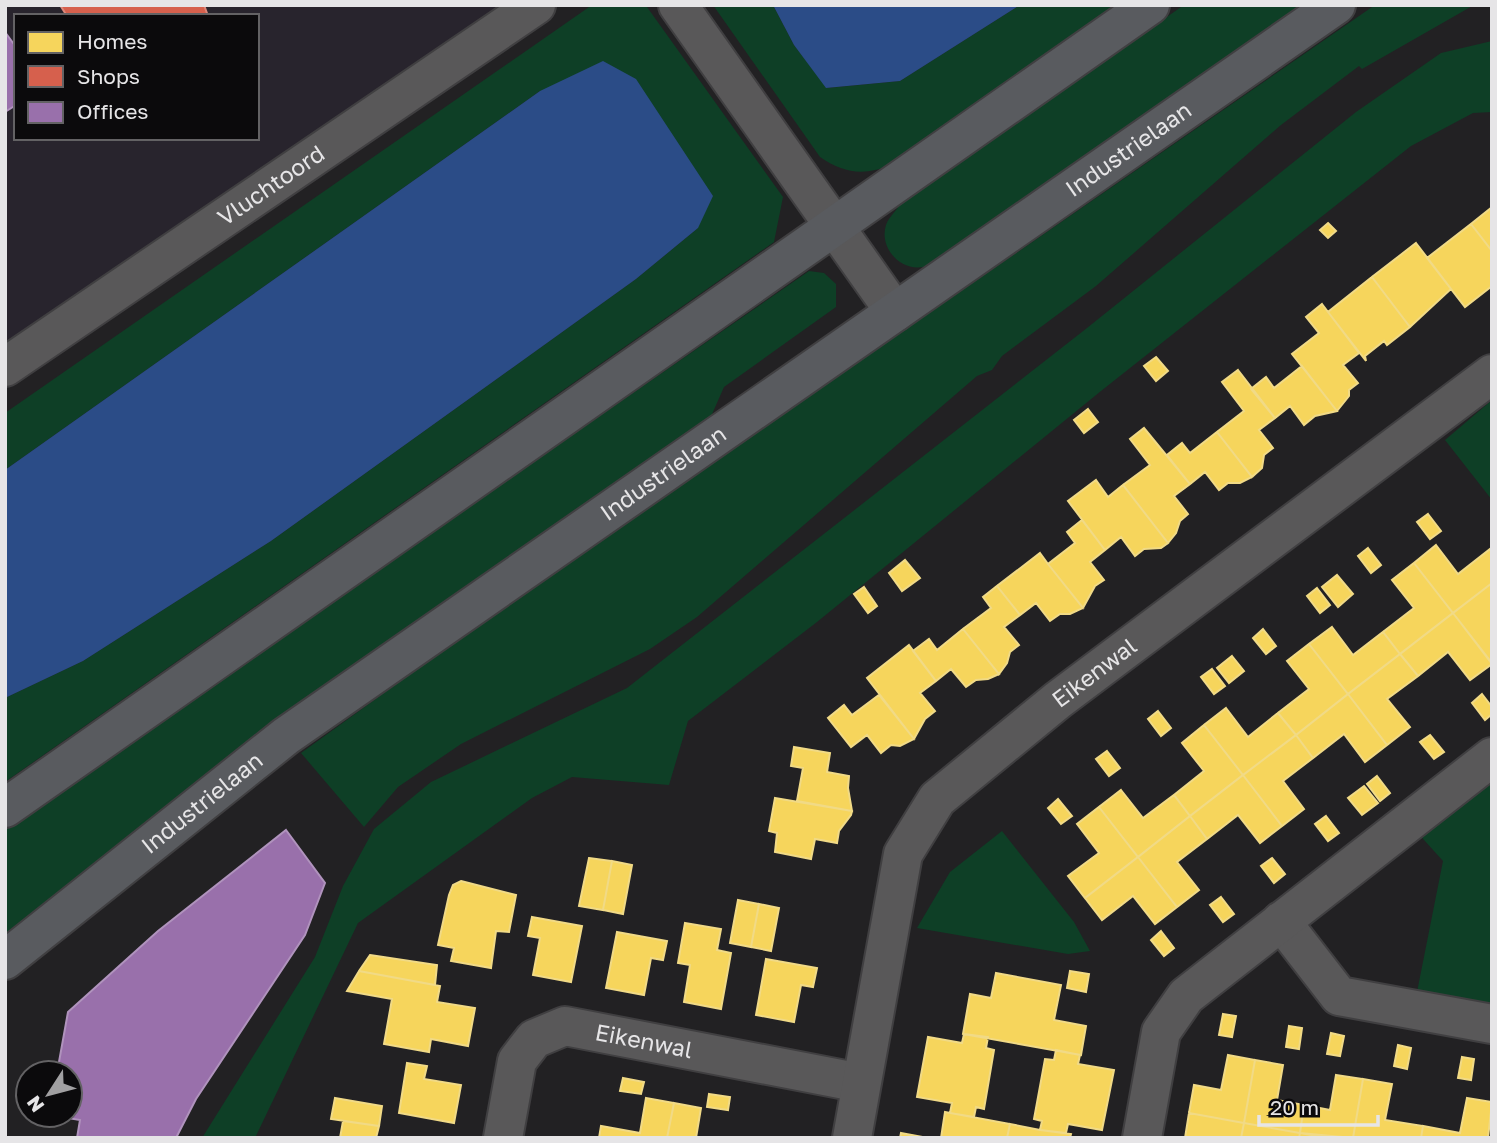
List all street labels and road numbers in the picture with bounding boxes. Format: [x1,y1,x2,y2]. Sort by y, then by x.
street label: Industrielaan [1060,95,1196,202]
street label: Vluchtoord [212,139,329,231]
street label: Industrielaan [594,419,731,526]
street label: Eikenwal [1046,631,1142,713]
street label: Industrielaan [135,745,268,859]
street label: Eikenwal [593,1017,695,1063]

